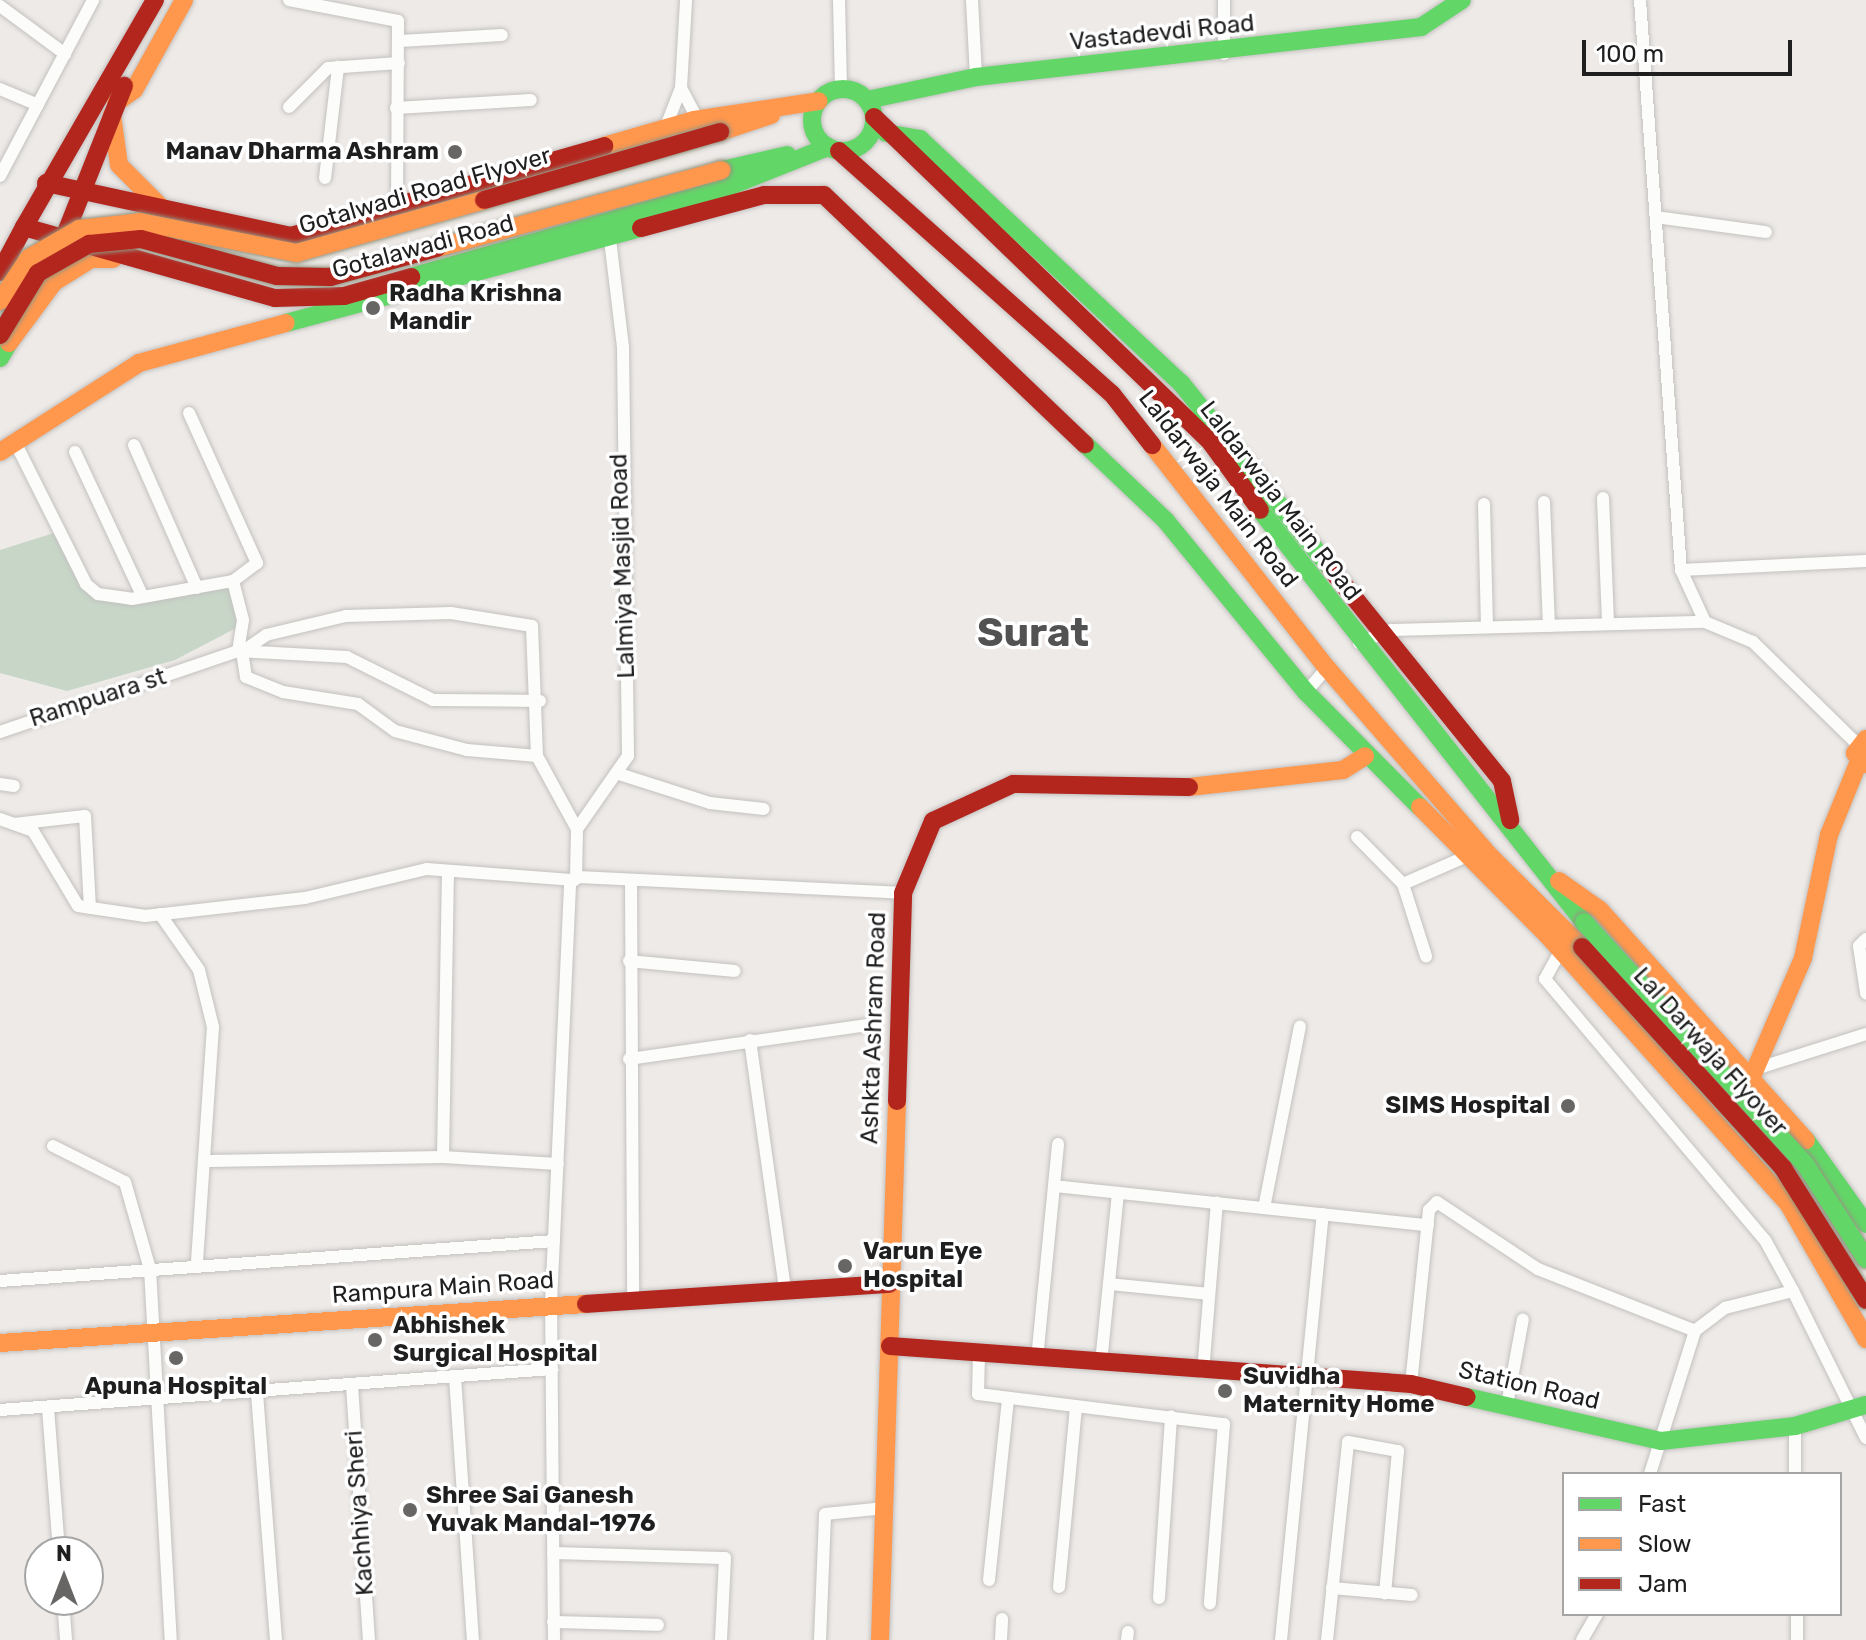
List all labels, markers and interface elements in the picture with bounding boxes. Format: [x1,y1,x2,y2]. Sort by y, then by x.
street label: Vastadevdi Road [1068,9,1256,57]
scale bar [1586,24,1796,74]
text: 100 m [1596,40,1664,68]
place label: Manav Dharma Ashram [164,138,439,166]
street label: Gotalwadi Road Flyover [296,141,554,241]
marker: Manav Dharma Ashram [446,143,464,161]
street label: Gotalawadi Road [329,209,517,285]
place label: Radha Krishna Mandir [389,280,562,336]
marker: Radha Krishna Mandir [364,299,382,317]
street label: Laldarwaja Main Road [1132,385,1304,593]
street label: Laldarwaja Main ROad [1193,396,1367,606]
street label: Lalmiya Masjid Road [605,453,641,679]
district label: Surat [977,609,1089,657]
street label: Rampuara st [26,662,170,734]
street label: Ashkta Ashram Road [856,911,892,1145]
street label: Lal Darwaja Flyover [1627,962,1793,1142]
place label: SIMS Hospital [1385,1092,1550,1120]
marker: SIMS Hospital [1557,1095,1579,1117]
place label: Varun Eye Hospital [863,1238,982,1294]
marker: Varun Eye Hospital [834,1255,856,1277]
street label: Rampura Main Road [331,1266,555,1310]
place label: Abhishek Surgical Hospital [393,1312,598,1368]
marker: Abhishek Surgical Hospital [364,1329,386,1351]
marker: Apuna Hospital [165,1347,187,1369]
street label: Station Road [1456,1356,1602,1416]
place label: Suvidha Maternity Home [1243,1363,1435,1419]
place label: Apuna Hospital [85,1373,267,1401]
marker: Suvidha Maternity Home [1214,1380,1236,1402]
street label: Kachhiya Sheri [340,1429,380,1597]
legend [1562,1472,1842,1616]
place label: Shree Sai Ganesh Yuvak Mandal-1976 [426,1482,656,1538]
text: Fast [1638,1490,1686,1518]
marker: Shree Sai Ganesh Yuvak Mandal-1976 [401,1501,419,1519]
text: Slow [1638,1530,1691,1558]
north arrow [24,1536,104,1616]
text: N [56,1540,72,1567]
text: Jam [1638,1570,1688,1598]

